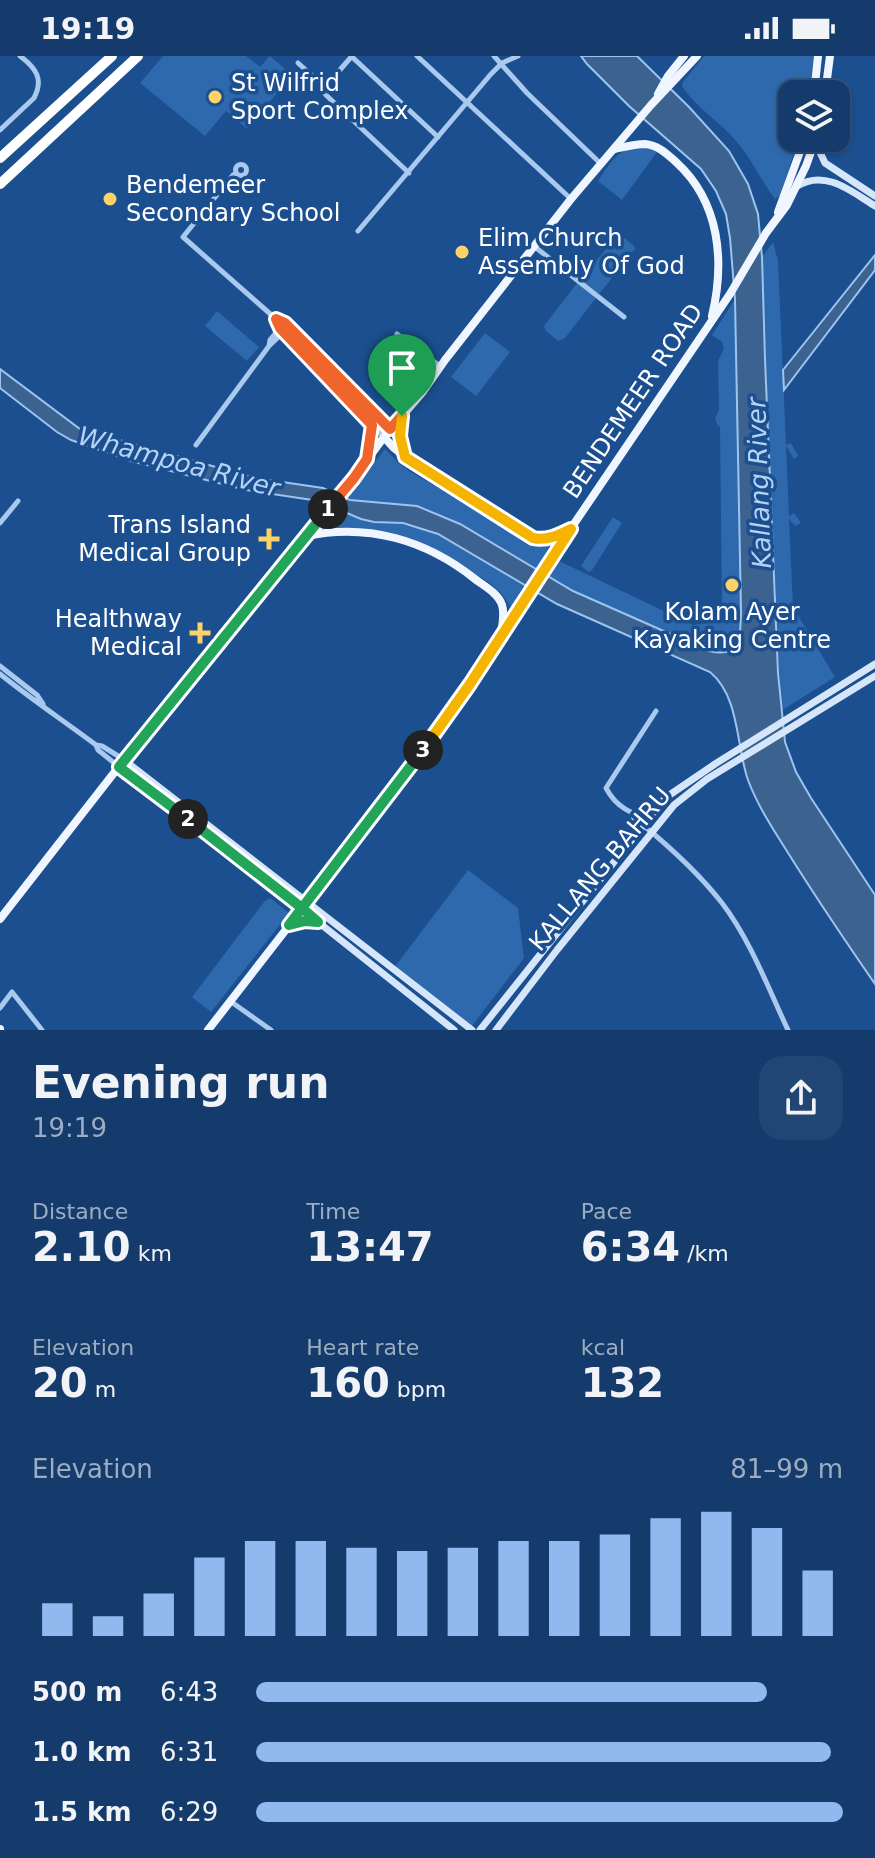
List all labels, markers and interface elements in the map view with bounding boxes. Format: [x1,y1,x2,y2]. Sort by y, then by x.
text: 19:19 [40,11,136,46]
place label: St Wilfrid Sport Complex [231,69,408,125]
map controls [778,80,850,152]
button: layers [778,80,850,152]
marker: St Wilfrid Sport Complex [206,88,224,106]
place label: Bendemeer Secondary School [126,171,340,227]
marker: Bendemeer Secondary School [101,190,119,208]
place label: Elim Church Assembly Of God [478,224,685,280]
marker: Elim Church Assembly Of God [453,243,471,261]
street label: BENDEMEER ROAD [557,298,709,504]
pin [368,334,436,416]
icon: arrive [380,346,424,390]
water label: Kallang River [741,395,777,569]
water label: Whampoa River [75,421,285,504]
pin: 1 [308,489,348,529]
text: 1 [320,496,336,521]
place label: Trans Island Medical Group [78,511,251,567]
marker: Trans Island Medical Group [258,528,280,550]
marker: Kolam Ayer Kayaking Centre [723,576,741,594]
place label: Kolam Ayer Kayaking Centre [633,598,831,654]
place label: Healthway Medical [55,605,182,661]
marker: Healthway Medical [189,622,211,644]
pin: 3 [403,730,443,770]
text: 3 [415,737,431,762]
street label: KALLANG BAHRU [523,782,677,956]
pin: 2 [168,799,208,839]
text: 2 [180,806,196,831]
button: share [759,1056,843,1140]
text: Evening run [32,1057,329,1108]
text: 19:19 [32,1113,107,1143]
text: Distance [32,1199,128,1224]
text: Time [306,1199,360,1224]
text: Pace [581,1199,632,1224]
text: 2.10 [32,1224,131,1270]
text: 13:47 [306,1224,434,1270]
text: 6:34 [581,1224,680,1270]
text: km [131,1241,172,1266]
text: /km [680,1241,729,1266]
text: Elevation [32,1335,134,1360]
text: Heart rate [306,1335,419,1360]
text: kcal [581,1335,625,1360]
text: 20 [32,1360,88,1406]
text: 160 [306,1360,390,1406]
text: 132 [581,1360,664,1406]
text: m [88,1377,116,1402]
text: bpm [390,1377,446,1402]
text: Elevation [32,1454,153,1484]
text: 81–99 m [730,1454,843,1484]
text: 500 m [32,1677,122,1707]
text: 6:43 [160,1677,218,1707]
text: 1.0 km [32,1737,132,1767]
text: 6:31 [160,1737,218,1767]
text: 1.5 km [32,1797,132,1827]
text: 6:29 [160,1797,218,1827]

